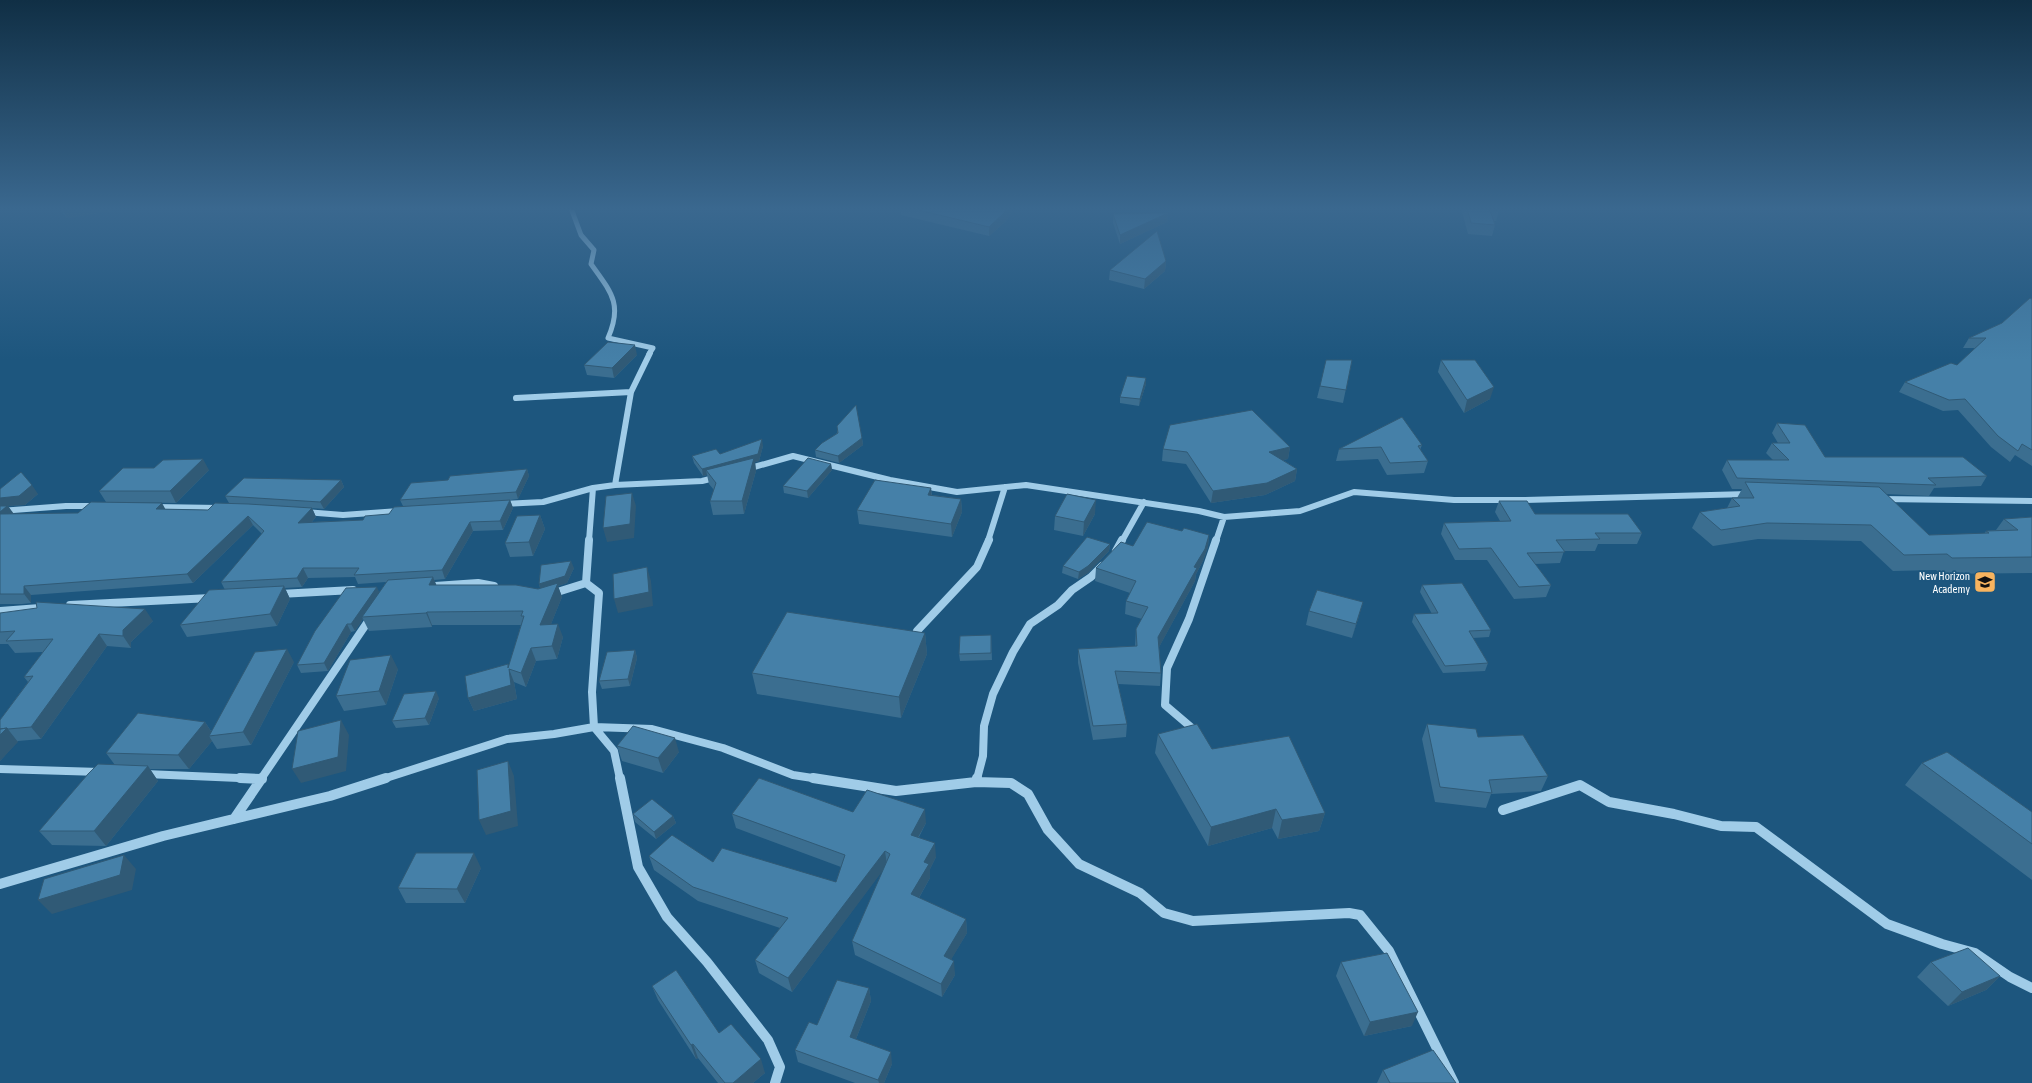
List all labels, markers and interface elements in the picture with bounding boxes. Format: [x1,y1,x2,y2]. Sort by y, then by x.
school or university icon: New Horizon Academy [1972,569,1998,595]
place label: New Horizon Academy [1919,570,1970,595]

